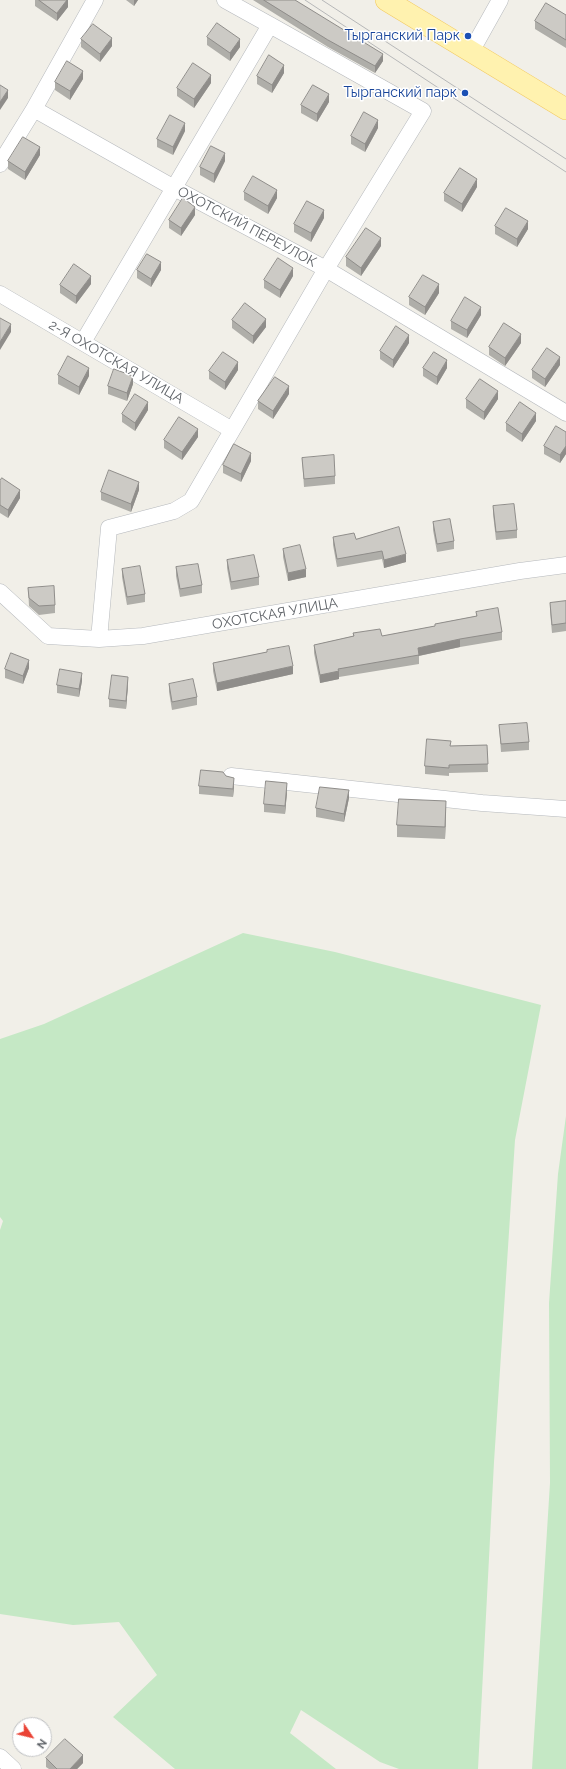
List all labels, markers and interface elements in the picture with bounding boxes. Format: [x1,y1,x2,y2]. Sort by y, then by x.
place label: Тырганский Парк [344,28,460,44]
marker: Тырганский Парк [463,31,473,41]
place label: Тырганский парк [343,85,457,101]
marker: Тырганский парк [460,88,470,98]
street label: ОХОТСКИЙ ПЕРЕУЛОК [175,183,319,271]
street label: 2-Я ОХОТСКАЯ УЛИЦА [46,316,186,408]
street label: ОХОТСКАЯ УЛИЦА [211,595,339,633]
north arrow [12,1717,52,1757]
text: N [34,1736,49,1751]

